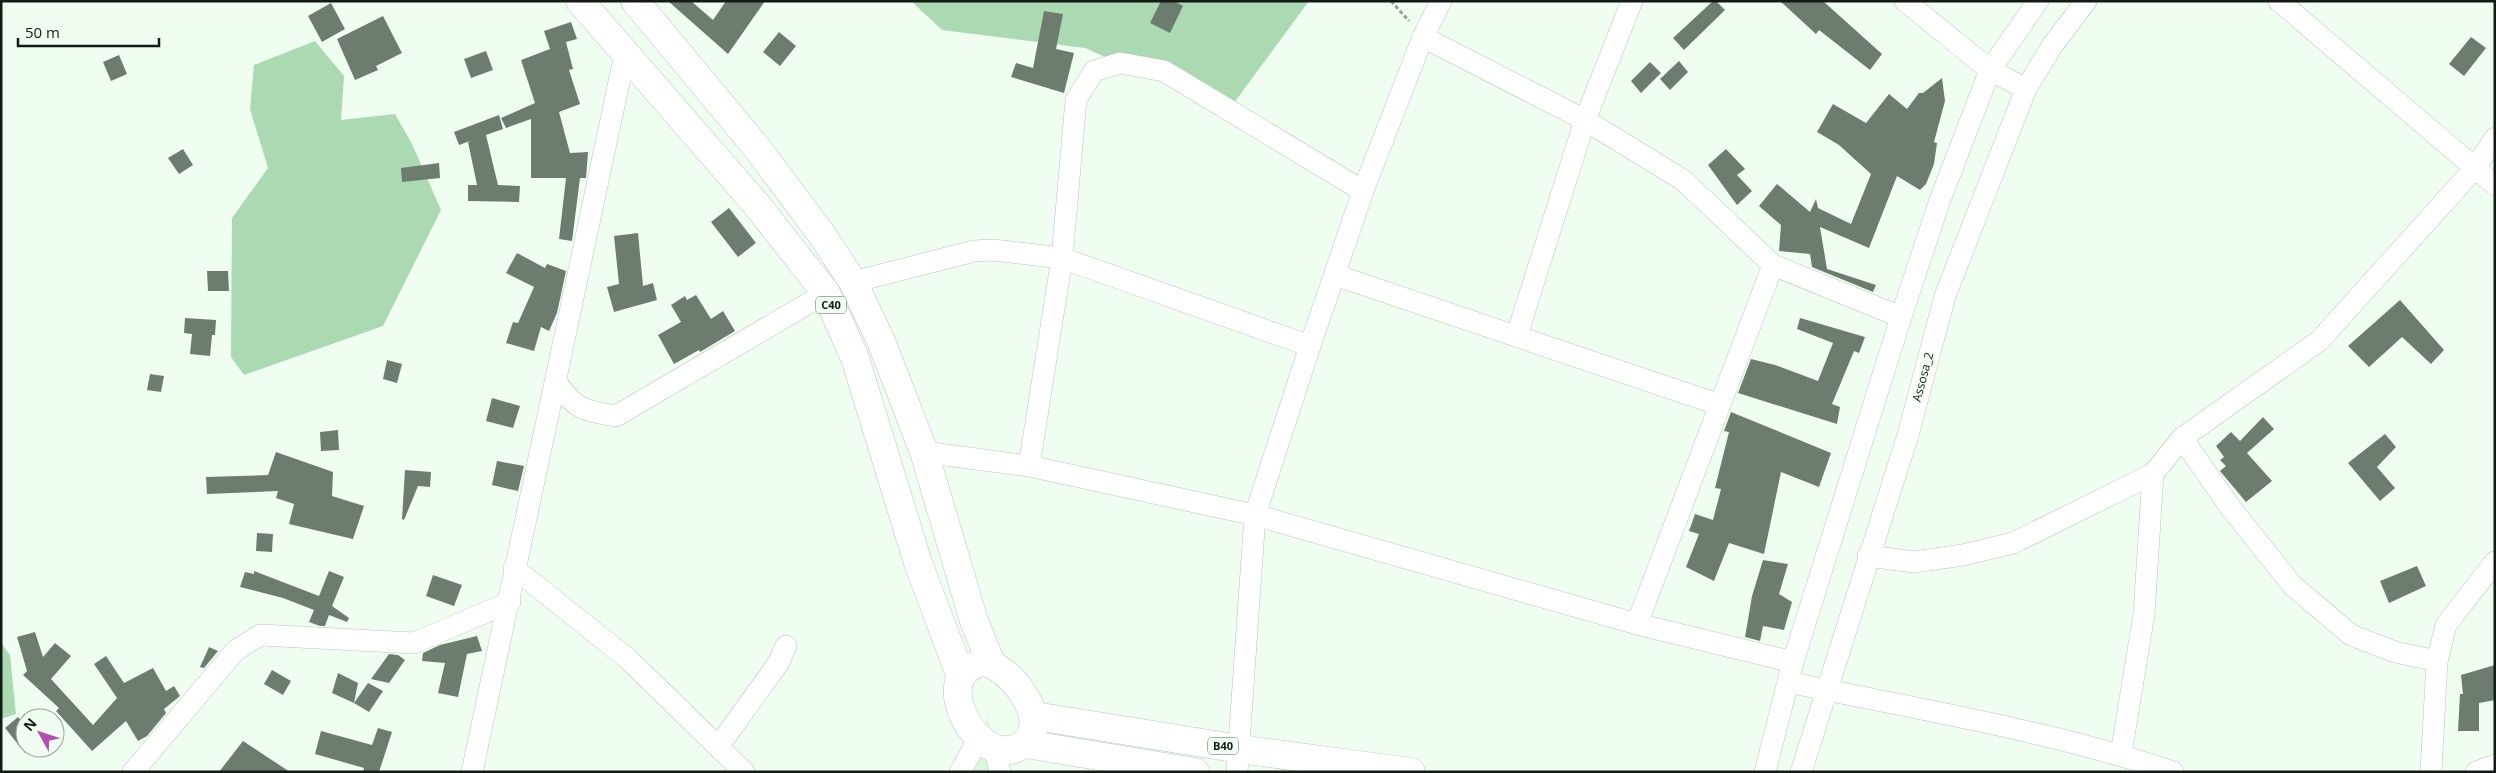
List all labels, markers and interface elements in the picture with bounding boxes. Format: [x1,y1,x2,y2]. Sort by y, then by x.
scale bar [18,15,159,47]
text: 50 m [25,22,60,42]
road number: C40 [816,296,846,314]
street label: Assosa_2 [1908,350,1937,404]
north arrow [15,708,65,758]
text: N [19,714,41,735]
road number: B40 [1208,738,1238,754]

